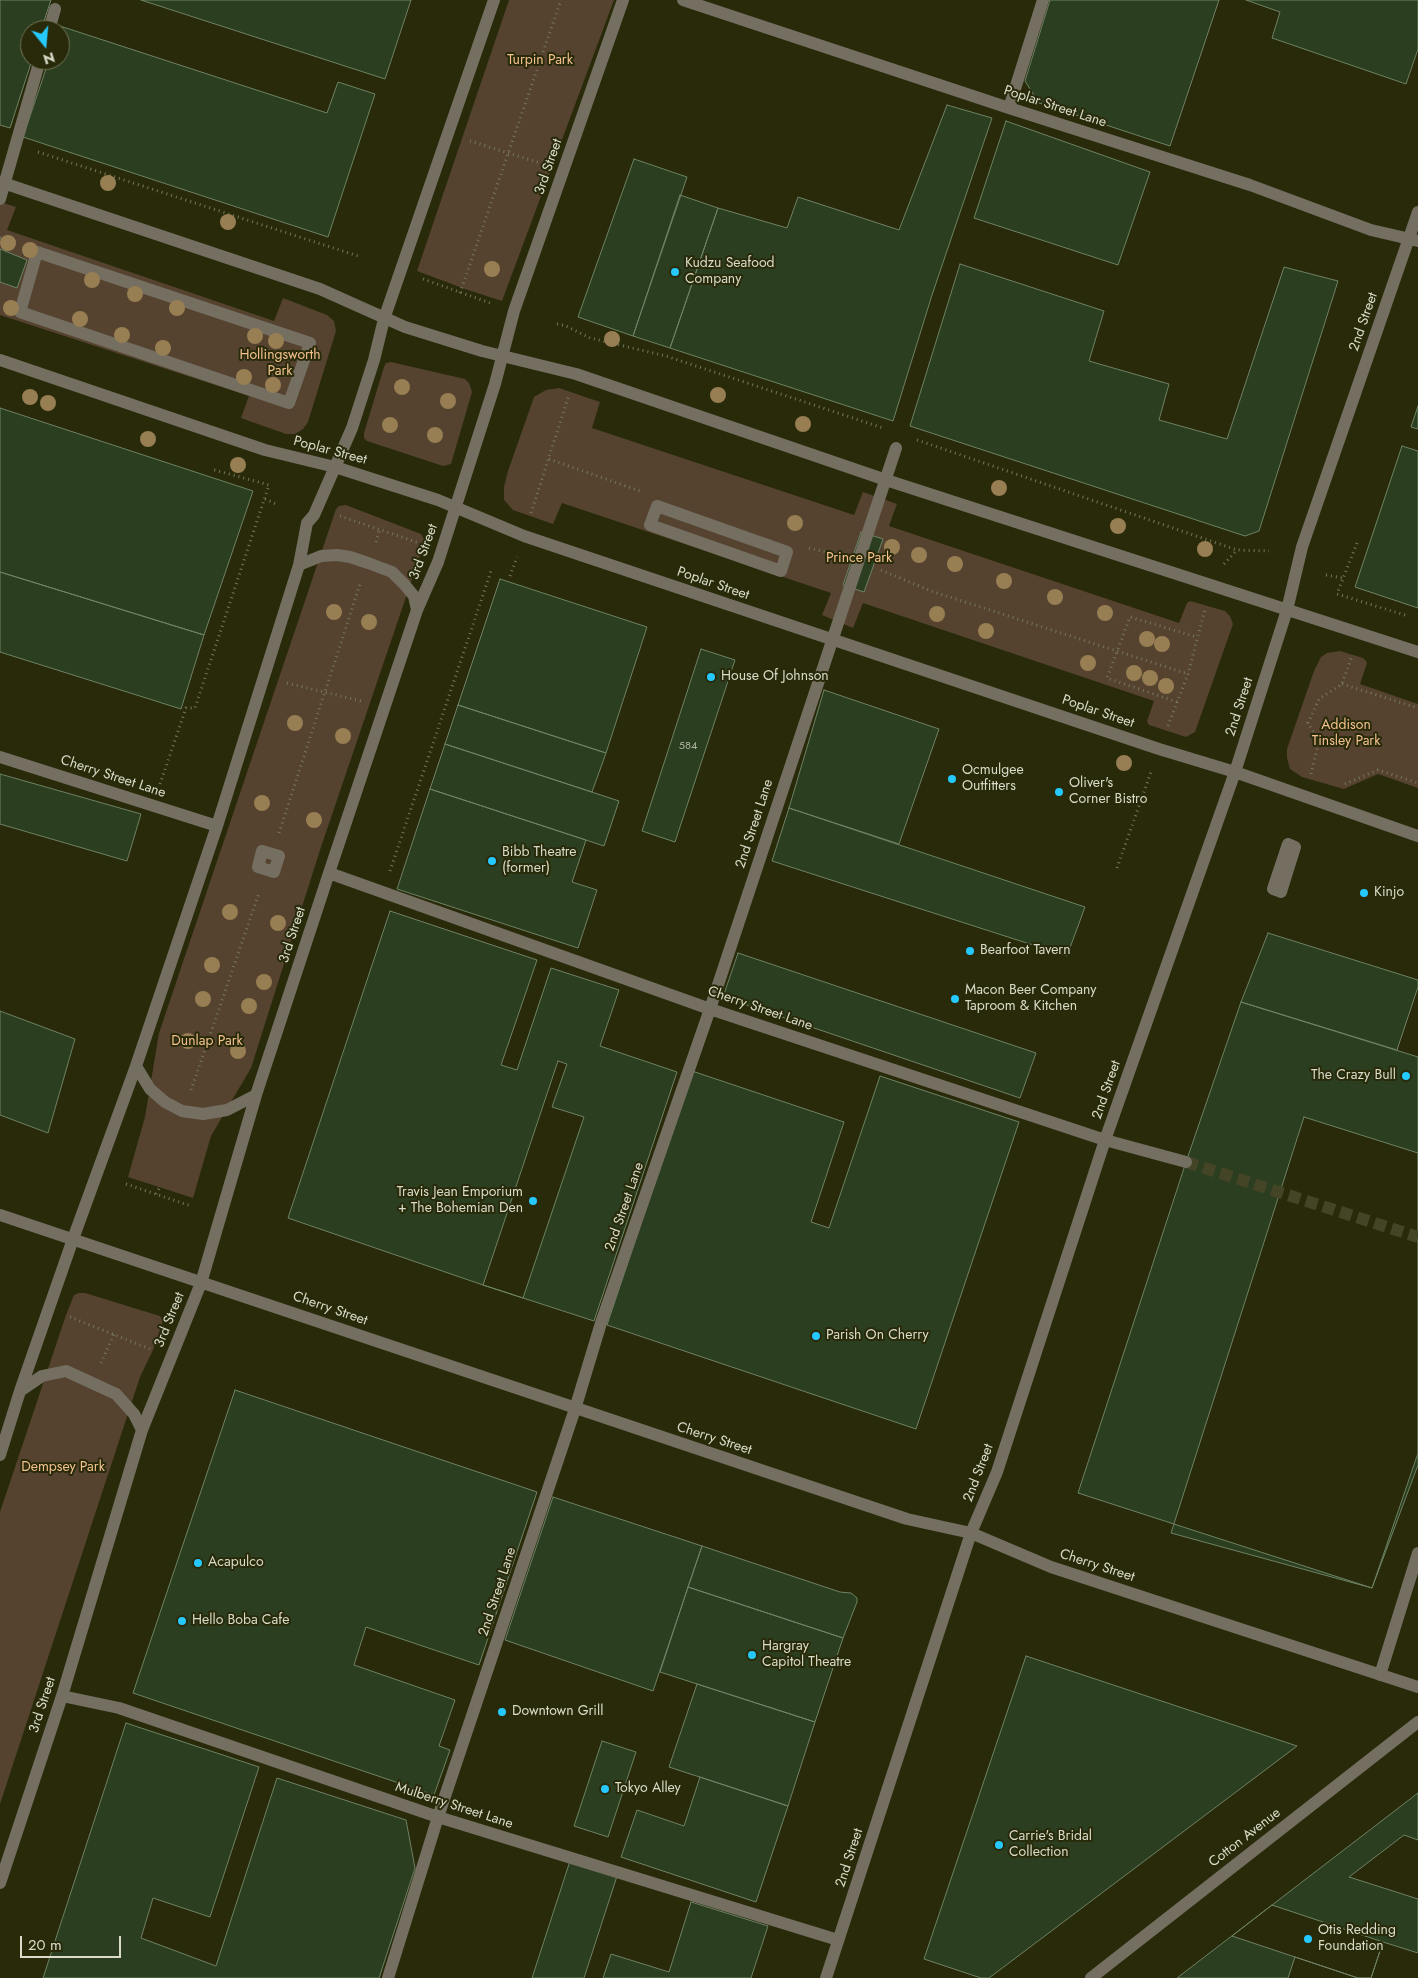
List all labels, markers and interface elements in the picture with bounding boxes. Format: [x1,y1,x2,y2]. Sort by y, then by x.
north arrow [20,20,70,70]
text: N [41,47,57,70]
park label: Turpin Park [507,53,573,69]
street label: Poplar Street Lane [1002,82,1108,132]
street label: 3rd Street [532,137,566,197]
place label: Kudzu Seafood Company [685,256,775,288]
marker: Kudzu Seafood Company [669,266,681,278]
street label: 2nd Street [1346,290,1382,354]
park label: Hollingsworth Park [239,348,321,381]
street label: Poplar Street [291,433,369,469]
street label: 3rd Street [406,522,442,582]
park label: Prince Park [826,551,892,567]
street label: Poplar Street [675,564,751,604]
place label: House Of Johnson [721,669,829,685]
marker: House Of Johnson [705,671,717,683]
street label: 2nd Street [1223,675,1257,739]
street label: Poplar Street [1060,692,1136,732]
park label: Addison Tinsley Park [1312,718,1380,750]
house number: 584 [679,739,697,753]
street label: Cherry Street Lane [58,752,168,802]
place label: Ocmulgee Outfitters [962,763,1024,796]
marker: Ocmulgee Outfitters [946,773,958,785]
place label: Oliver's Corner Bistro [1069,776,1147,809]
street label: 2nd Street Lane [733,777,777,871]
marker: Oliver's Corner Bistro [1053,786,1065,798]
place label: Bibb Theatre (former) [502,845,577,878]
marker: Bibb Theatre (former) [486,855,498,867]
place label: Kinjo [1374,885,1404,901]
marker: Kinjo [1358,887,1370,899]
street label: 3rd Street [276,905,310,965]
place label: Bearfoot Tavern [980,943,1070,959]
marker: Bearfoot Tavern [964,945,976,957]
street label: Cherry Street Lane [705,983,815,1035]
place label: Macon Beer Company Taproom & Kitchen [965,983,1097,1016]
marker: Macon Beer Company Taproom & Kitchen [949,993,961,1005]
park label: Dunlap Park [171,1034,243,1050]
street label: 2nd Street [1089,1058,1125,1122]
place label: The Crazy Bull [1311,1068,1396,1084]
marker: The Crazy Bull [1400,1070,1412,1082]
street label: 2nd Street Lane [602,1160,648,1254]
place label: Travis Jean Emporium + The Bohemian Den [397,1185,523,1218]
marker: Travis Jean Emporium + The Bohemian Den [527,1195,539,1207]
street label: Cherry Street [290,1288,370,1330]
street label: 3rd Street [151,1290,189,1350]
place label: Parish On Cherry [826,1328,929,1344]
marker: Parish On Cherry [810,1330,822,1342]
street label: Cherry Street [674,1419,754,1459]
street label: 2nd Street [960,1442,998,1504]
park label: Dempsey Park [21,1460,105,1476]
street label: 2nd Street Lane [476,1545,520,1639]
street label: Cherry Street [1057,1546,1137,1586]
place label: Acapulco [208,1555,264,1571]
marker: Acapulco [192,1557,204,1569]
place label: Hello Boba Cafe [192,1613,289,1629]
marker: Hello Boba Cafe [176,1615,188,1627]
place label: Hargray Capitol Theatre [762,1639,851,1671]
marker: Hargray Capitol Theatre [746,1649,758,1661]
street label: 3rd Street [26,1675,60,1735]
place label: Downtown Grill [512,1704,603,1720]
marker: Downtown Grill [496,1706,508,1718]
street label: Mulberry Street Lane [393,1779,515,1833]
place label: Tokyo Alley [615,1781,681,1797]
marker: Tokyo Alley [599,1783,611,1795]
street label: Cotton Avenue [1206,1805,1284,1871]
street label: 2nd Street [833,1826,867,1890]
place label: Carrie's Bridal Collection [1009,1829,1092,1861]
marker: Carrie's Bridal Collection [993,1839,1005,1851]
place label: Otis Redding Foundation [1318,1923,1396,1955]
scale bar [22,1926,124,1958]
marker: Otis Redding Foundation [1302,1933,1314,1945]
text: 20 m [28,1934,62,1956]

